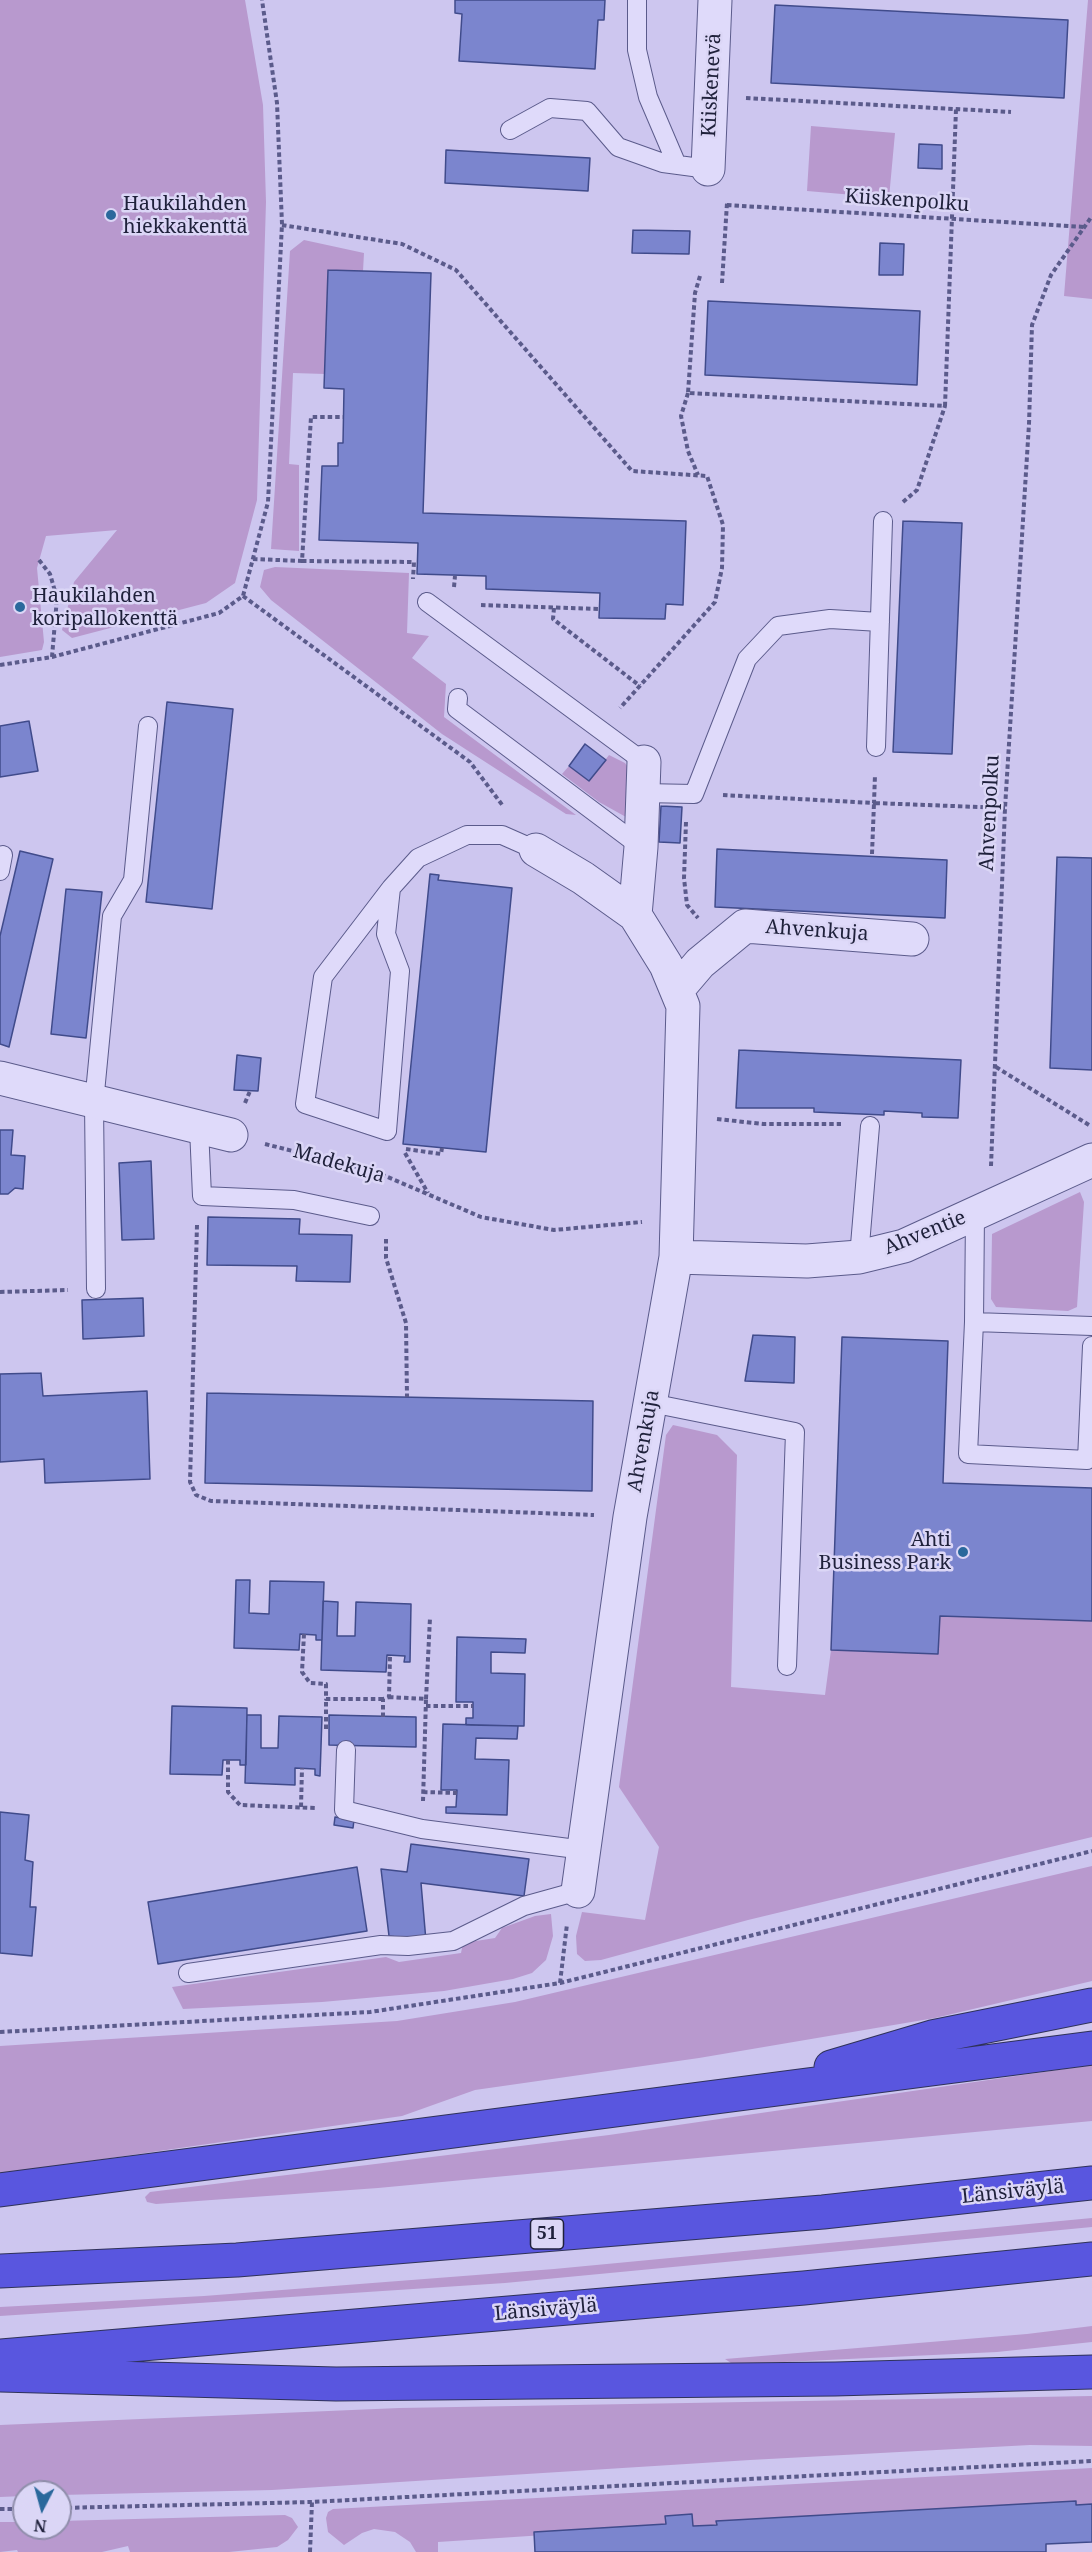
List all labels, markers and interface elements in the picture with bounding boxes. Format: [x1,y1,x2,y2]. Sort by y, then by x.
street label: Kiiskenevä [697,32,727,138]
street label: Kiiskenpolku [844,185,970,217]
place label: Haukilahden hiekkakenttä [123,192,248,239]
marker: Haukilahden hiekkakenttä [104,208,118,222]
place label: Haukilahden koripallokenttä [32,584,178,631]
marker: Haukilahden koripallokenttä [13,600,27,614]
street label: Ahvenpolku [975,754,1005,872]
street label: Ahvenkuja [764,915,870,947]
street label: Madekuja [290,1139,388,1189]
street label: Ahventie [881,1206,969,1260]
street label: Ahvenkuja [623,1388,665,1494]
place label: Ahti Business Park [819,1528,951,1575]
marker: Ahti Business Park [956,1545,970,1559]
street label: Länsiväylä [960,2175,1066,2209]
road number: 51 [530,2219,564,2249]
street label: Länsiväylä [494,2294,598,2326]
north arrow [12,2480,72,2540]
text: N [33,2514,48,2538]

